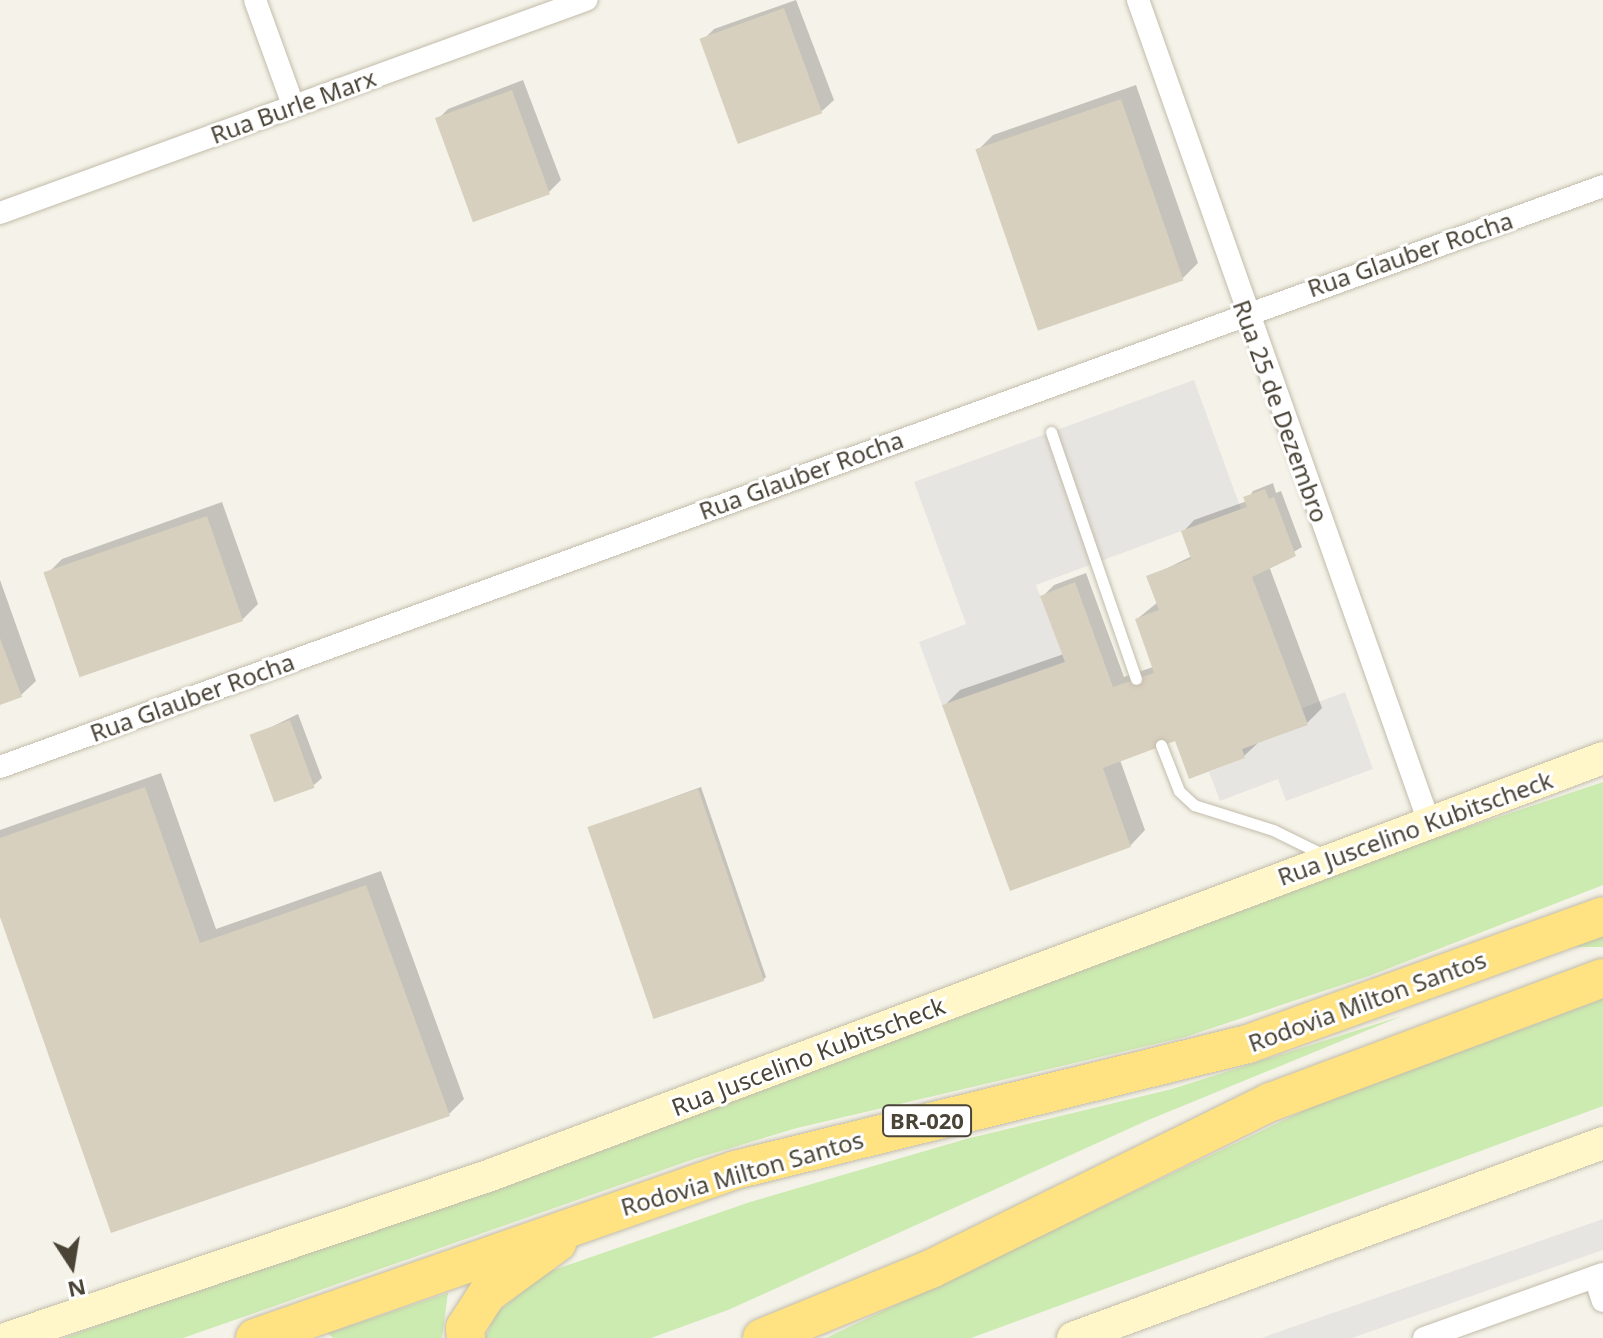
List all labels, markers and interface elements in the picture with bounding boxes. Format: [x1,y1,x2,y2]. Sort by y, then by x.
street label: Rua Burle Marx [207,63,379,149]
street label: Rua Glauber Rocha [1304,205,1516,303]
street label: Rua 25 de Dezembro [1227,296,1335,526]
street label: Rua Glauber Rocha [695,425,907,525]
street label: Rua Glauber Rocha [86,647,298,747]
street label: Rua Juscelino Kubitscheck [1274,765,1556,891]
street label: Rodovia Milton Santos [1244,945,1490,1057]
street label: Rua Juscelino Kubitscheck [667,991,949,1121]
road number: BR-020 [881,1103,973,1139]
street label: Rodovia Milton Santos [617,1125,867,1221]
north arrow [32,1226,112,1306]
text: N [65,1273,89,1306]

